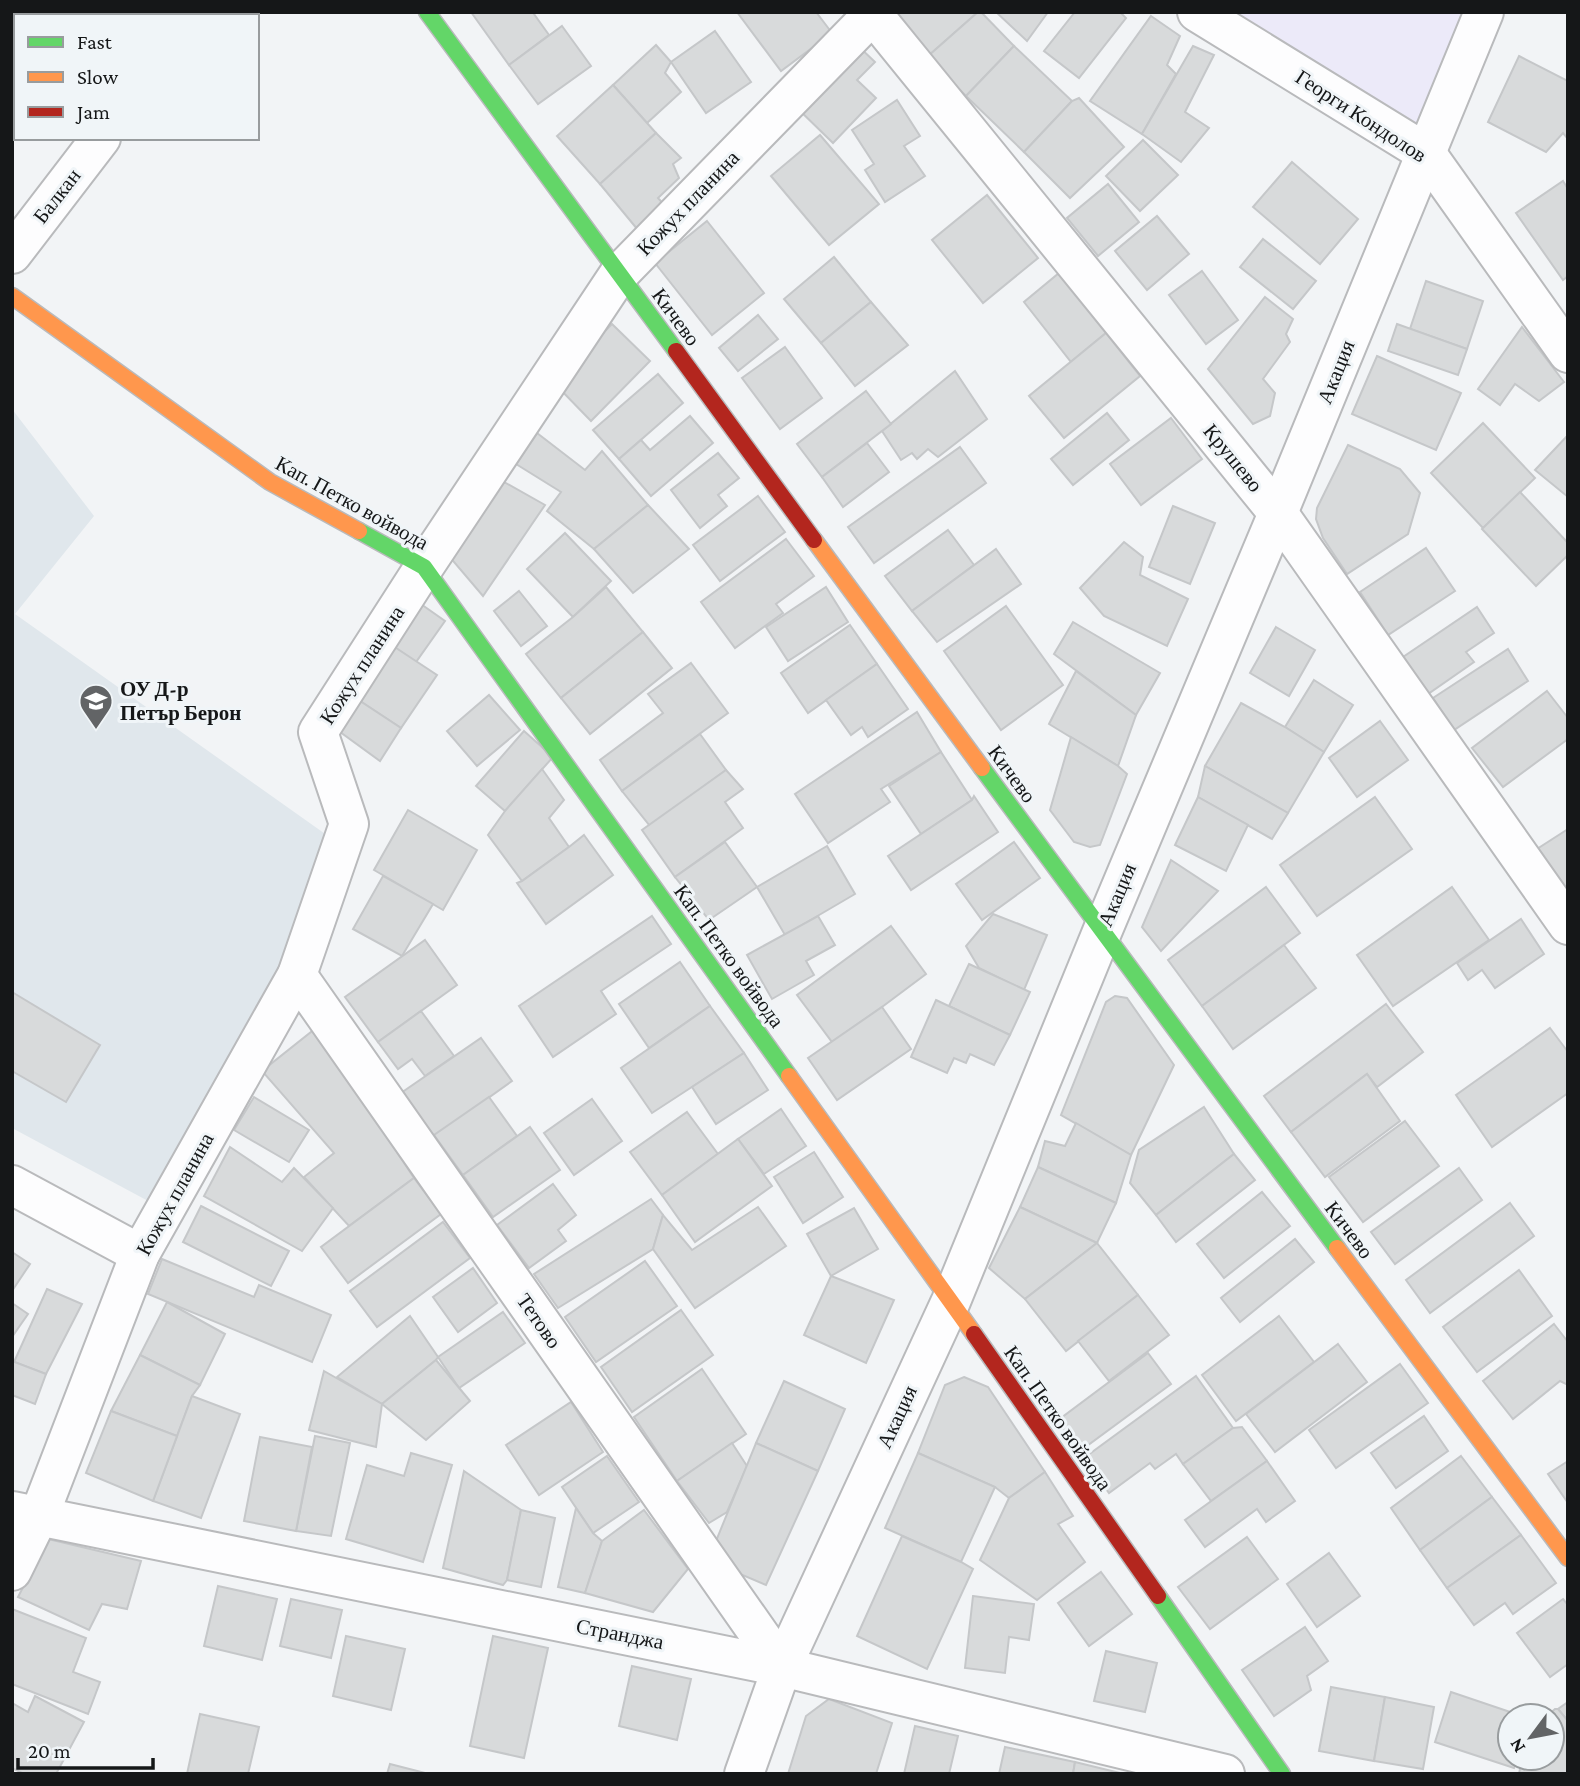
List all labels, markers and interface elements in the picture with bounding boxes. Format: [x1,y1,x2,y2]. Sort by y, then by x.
legend [14,14,259,140]
text: Fast [77,30,113,54]
text: Slow [77,65,119,89]
street label: Георги Кондолов [1291,65,1431,167]
text: Jam [75,100,110,124]
street label: Кожух планина [632,145,744,260]
street label: Балкан [28,164,86,228]
street label: Кичево [647,283,705,351]
street label: Акация [1312,336,1360,407]
street label: Крушево [1198,419,1268,497]
street label: Кап. Петко войвода [271,451,433,555]
street label: Кожух планина [315,601,410,729]
place label: ОУ Д-р Петър Берон [120,677,241,725]
school or university icon: ОУ Д-р Петър Берон [77,682,115,731]
street label: Кичево [983,740,1041,808]
street label: Акация [1093,859,1141,930]
street label: Кап. Петко войвода [669,880,789,1033]
street label: Кожух планина [131,1128,219,1259]
street label: Кичево [1320,1197,1378,1263]
street label: Тетово [512,1289,566,1353]
street label: Кап. Петко войвода [999,1341,1117,1496]
street label: Акация [872,1381,922,1452]
street label: Странджа [574,1614,667,1654]
north arrow [1496,1702,1566,1772]
scale bar [18,1726,152,1770]
text: N [1505,1735,1529,1757]
text: 20 m [28,1739,71,1763]

